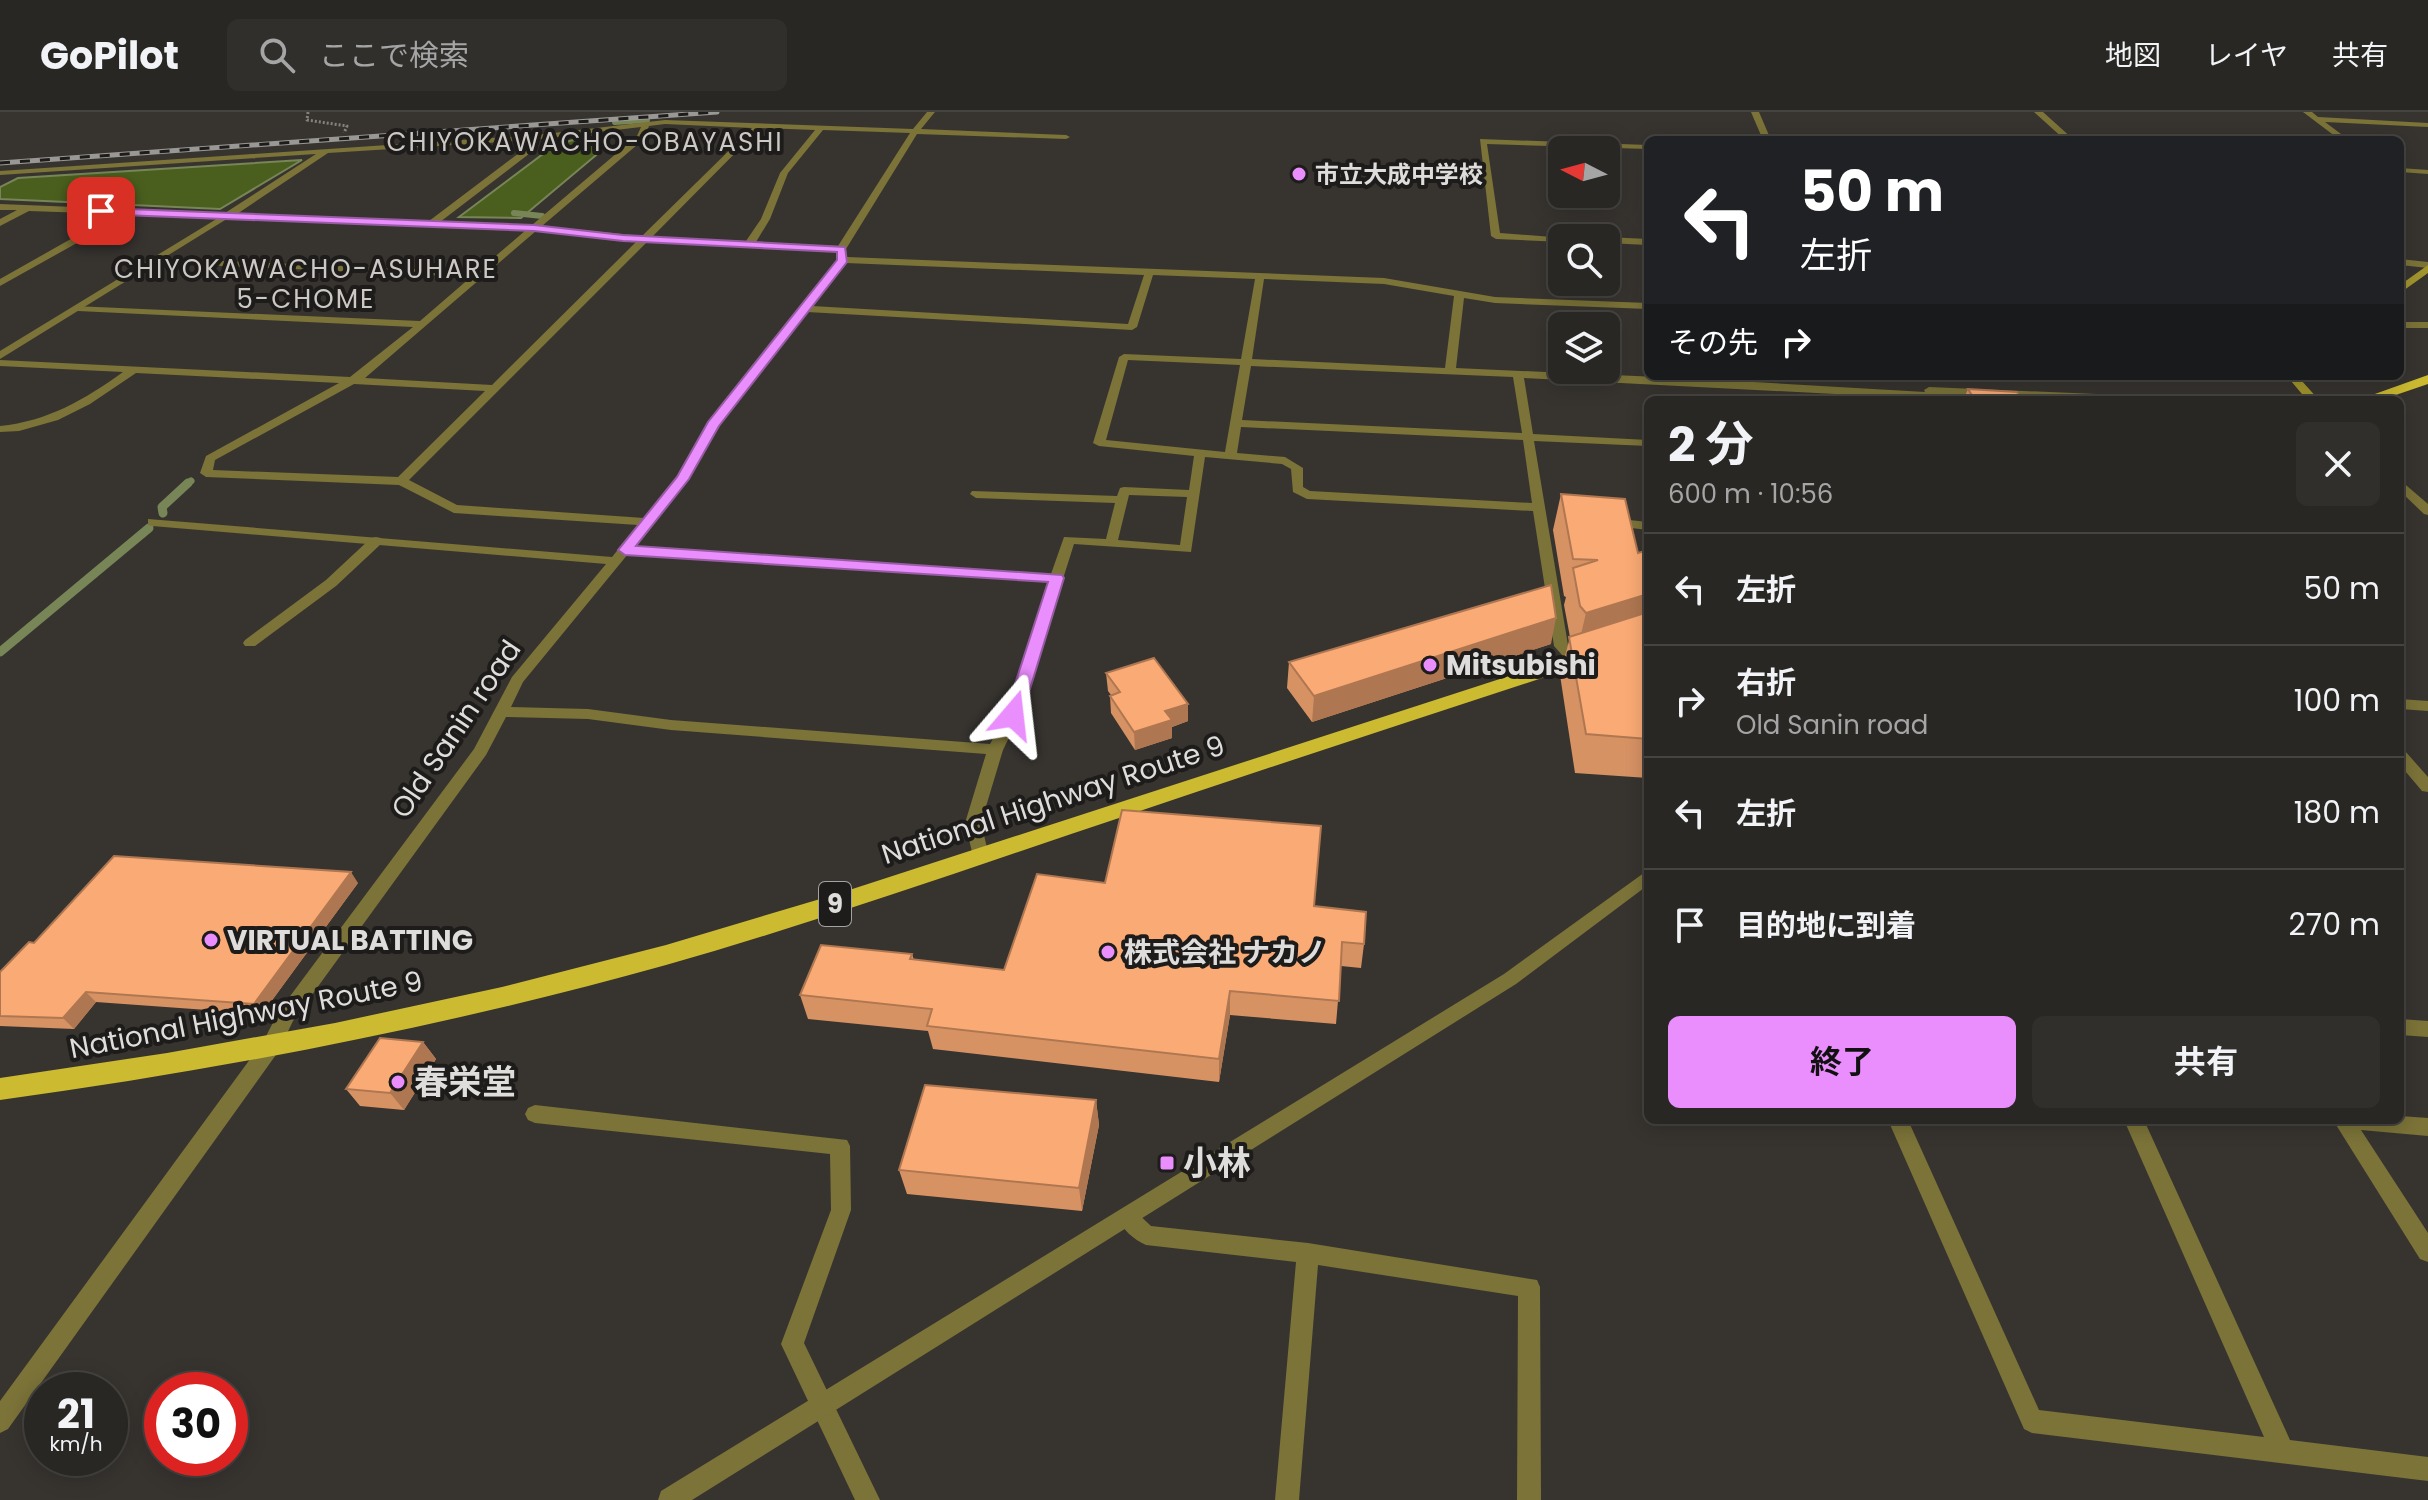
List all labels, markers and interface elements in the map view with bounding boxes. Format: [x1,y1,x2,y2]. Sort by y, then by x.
search box [227,19,787,91]
text: GoPilot [40,29,179,82]
icon: search [255,33,299,77]
text: ここで検索 [319,34,469,77]
text: 地図 [2105,36,2161,75]
text: レイヤ [2205,36,2288,75]
text: 共有 [2332,36,2388,75]
district label: CHIYOKAWACHO-OBAYASHI [386,124,784,160]
north arrow [1548,136,1620,208]
map controls [1548,136,1620,384]
text: 50 m [1800,152,1944,231]
place label: 市立大成中学校 [1315,158,1483,191]
marker: 市立大成中学校 [1290,165,1308,183]
icon: left [1668,168,1772,272]
pin [67,177,135,245]
icon: arrive [79,189,123,233]
button: search [1548,224,1620,296]
text: 左折 [1800,230,1872,281]
district label: CHIYOKAWACHO-ASUHARE 5-CHOME [114,251,498,317]
button: layers [1548,312,1620,384]
icon: right [1774,320,1818,364]
text: その先 [1668,321,1758,364]
text: 2 分 [1668,411,1754,478]
button: close [2296,422,2380,506]
text: 600 m · 10:56 [1668,476,1833,512]
icon: left [1668,567,1712,611]
text: 50 m [2303,567,2380,610]
text: 左折 [1736,568,1796,611]
street label: Old Sanin road [382,632,530,826]
place label: Mitsubishi [1446,646,1596,685]
marker: Mitsubishi [1421,656,1439,674]
text: 右折 [1736,661,1796,704]
position arrow [971,673,1055,757]
icon: right [1668,679,1712,723]
text: 100 m [2294,679,2380,722]
text: Old Sanin road [1736,707,1928,743]
street label: National Highway Route 9 [876,726,1230,874]
icon: left [1668,791,1712,835]
text: 180 m [2294,791,2380,834]
text: 左折 [1736,792,1796,835]
road number: 9 [819,882,851,926]
icon: arrive [1668,903,1712,947]
text: 270 m [2289,903,2380,946]
text: 目的地に到着 [1736,904,1916,947]
place label: VIRTUAL BATTING [227,921,473,960]
marker: VIRTUAL BATTING [202,931,220,949]
place label: 株式会社 ナカノ [1124,933,1326,972]
marker: 株式会社 ナカノ [1099,943,1117,961]
street label: National Highway Route 9 [66,962,426,1068]
button: 終了 [1668,1016,2016,1108]
button: 共有 [2032,1016,2380,1108]
place label: 春栄堂 [414,1058,516,1106]
marker: 春栄堂 [389,1073,407,1091]
place label: 小林 [1183,1139,1251,1187]
marker: 小林 [1158,1154,1176,1172]
speed limit sign: 30 [144,1372,248,1476]
text: 21 [57,1386,95,1442]
text: km/h [49,1430,103,1458]

